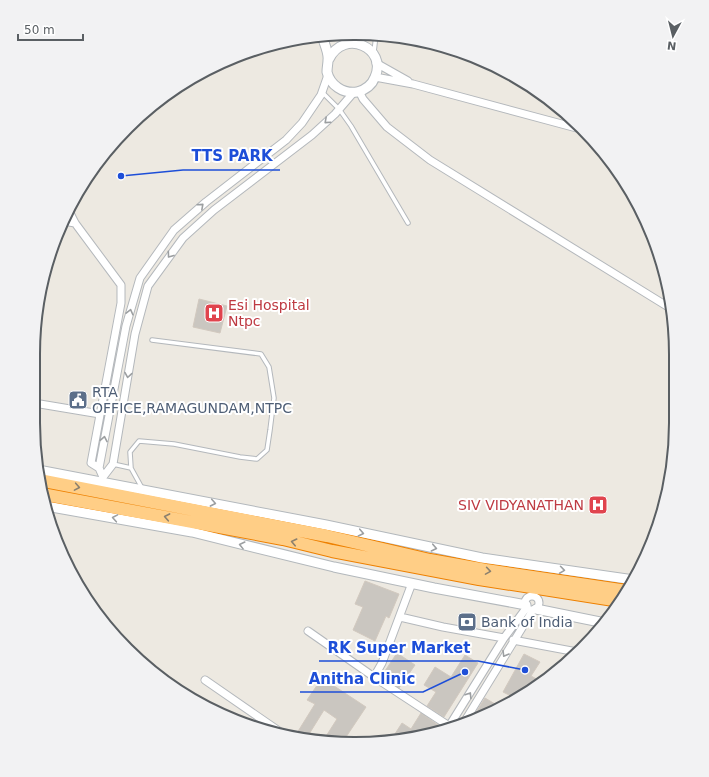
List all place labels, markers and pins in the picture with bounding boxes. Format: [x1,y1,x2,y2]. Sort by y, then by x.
callout: TTS PARK [183,143,280,170]
place label: Esi Hospital Ntpc [228,297,310,329]
hospital icon: Esi Hospital Ntpc [203,302,225,324]
place label: RTA OFFICE,RAMAGUNDAM,NTPC [92,384,292,416]
public building icon: RTA OFFICE,RAMAGUNDAM,NTPC [67,389,89,411]
hospital icon: SIV VIDYANATHAN [587,494,609,516]
place label: SIV VIDYANATHAN [458,497,584,513]
bank icon: Bank of India [456,611,478,633]
place label: Bank of India [481,614,573,630]
callout: RK Super Market [319,634,478,661]
callout: Anitha Clinic [300,665,423,692]

